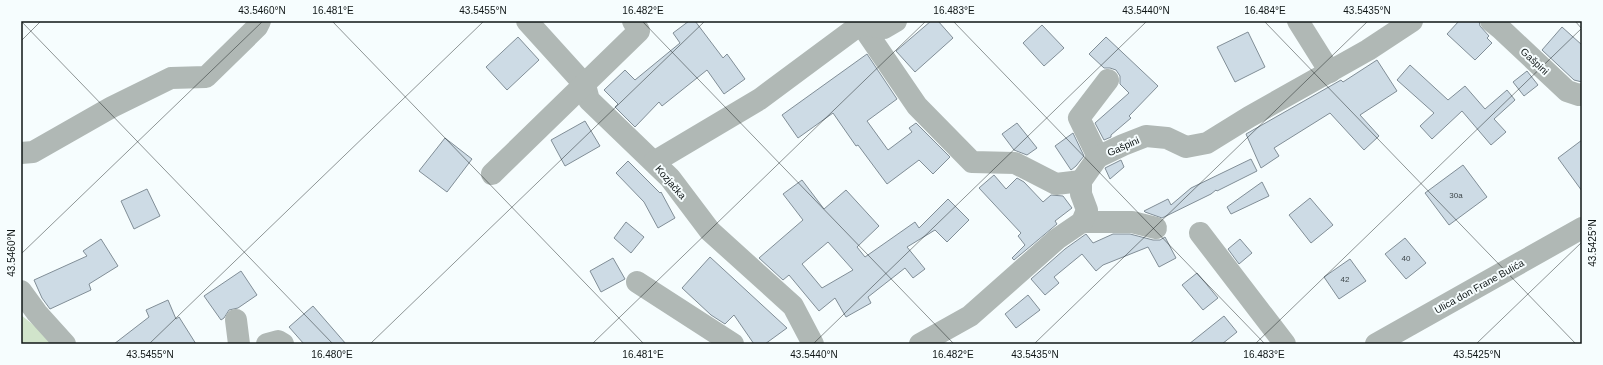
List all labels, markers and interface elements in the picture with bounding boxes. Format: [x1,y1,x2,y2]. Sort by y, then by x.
text: 43.5460°N [238,5,286,16]
text: 16.481°E [312,5,354,16]
text: 43.5455°N [459,5,507,16]
text: 16.482°E [622,5,664,16]
text: 16.483°E [933,5,975,16]
text: 43.5440°N [1122,5,1170,16]
text: 16.484°E [1244,5,1286,16]
text: 43.5435°N [1343,5,1391,16]
street label: Gašpini [1519,46,1551,77]
street label: Gašpini [1105,135,1141,158]
street label: Kozjačka [653,163,688,202]
house number: 30a [1449,191,1463,200]
text: 43.5425°N [1587,219,1598,267]
text: 43.5460°N [6,229,17,277]
house number: 40 [1402,254,1411,263]
street label: Ulica don Frane Bulića [1433,257,1526,316]
house number: 42 [1341,275,1350,284]
text: 43.5455°N [126,349,174,360]
text: 16.480°E [311,349,353,360]
text: 16.481°E [622,349,664,360]
text: 43.5440°N [790,349,838,360]
text: 16.482°E [932,349,974,360]
text: 43.5435°N [1011,349,1059,360]
text: 16.483°E [1243,349,1285,360]
text: 43.5425°N [1453,349,1501,360]

